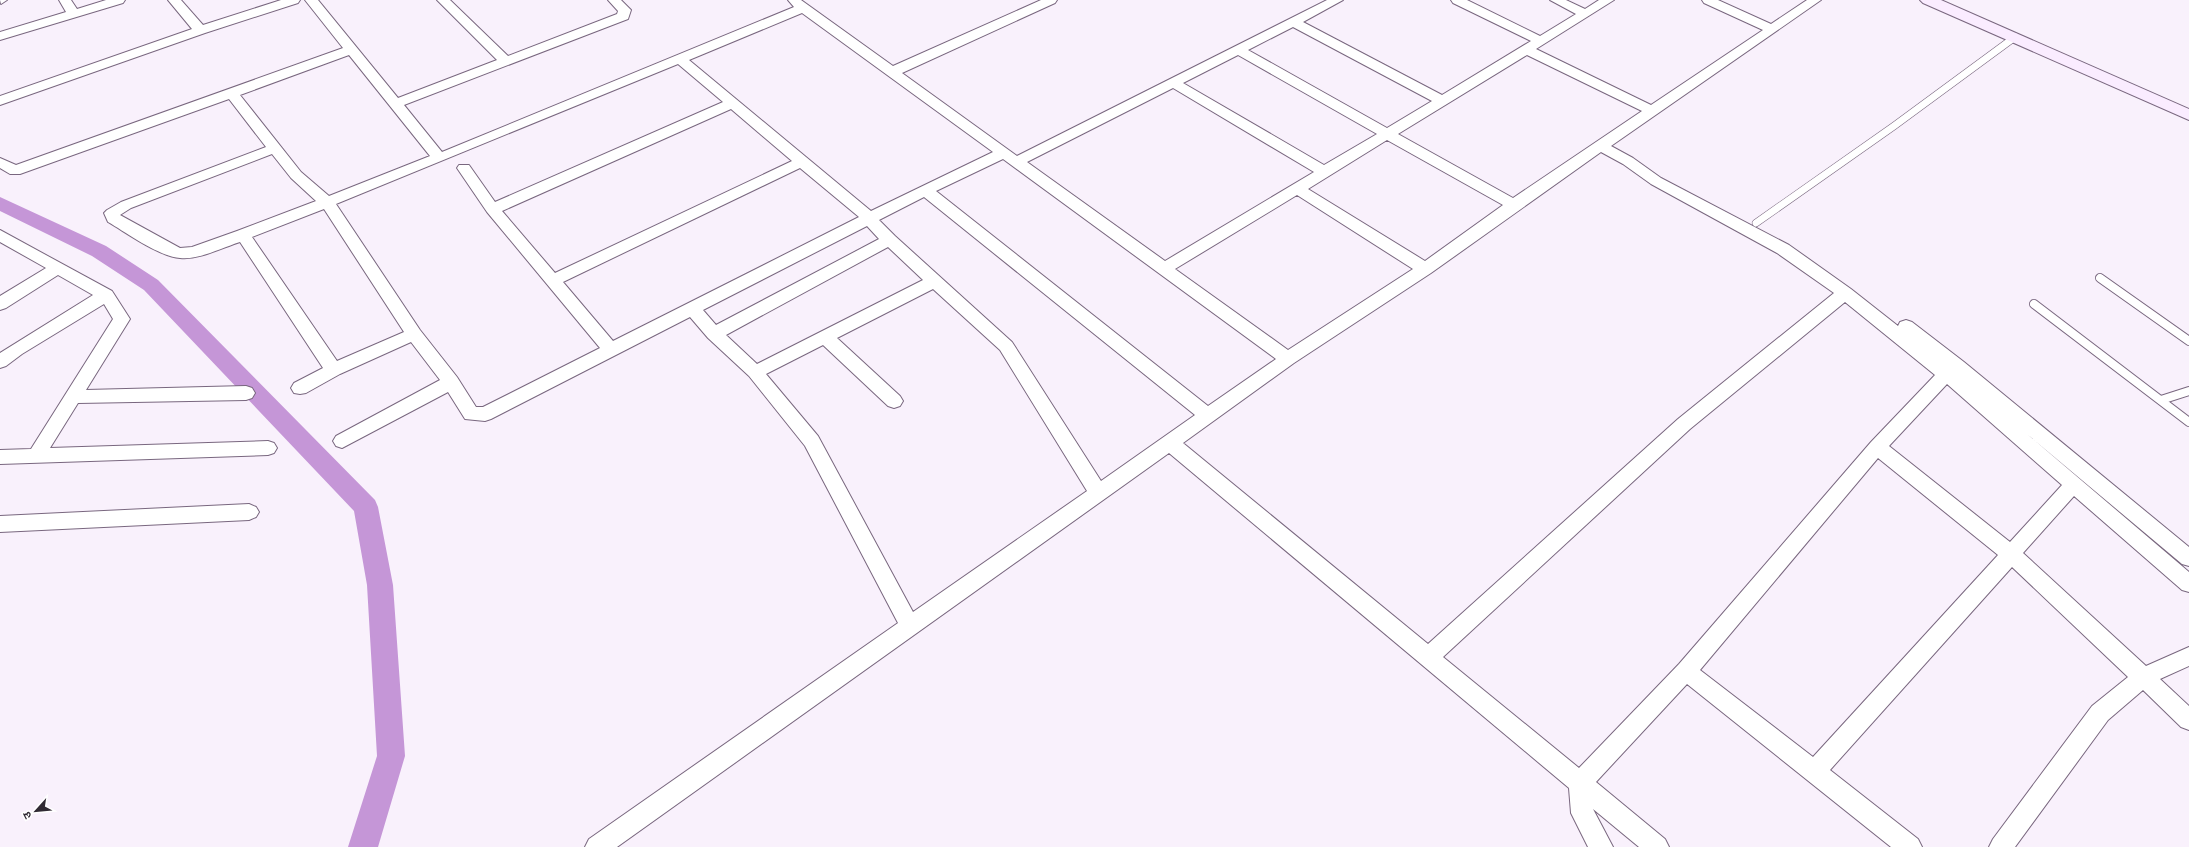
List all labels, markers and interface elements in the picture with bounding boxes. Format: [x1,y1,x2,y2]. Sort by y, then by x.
north arrow [16,791,56,831]
text: उ [20,809,35,821]

